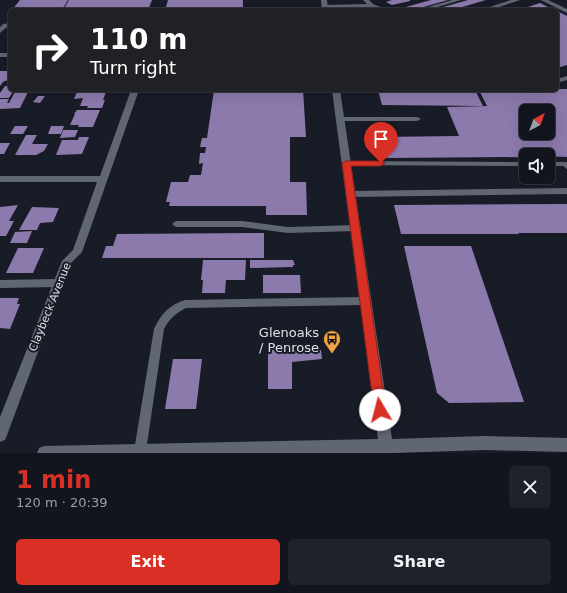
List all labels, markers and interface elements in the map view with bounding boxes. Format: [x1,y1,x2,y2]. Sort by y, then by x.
text: 110 m [90,23,187,56]
icon: right [24,24,76,76]
text: Turn right [90,57,176,78]
north arrow [519,104,555,140]
map controls [519,104,555,184]
pin [364,122,398,163]
icon: arrive [370,128,392,150]
button: sound [519,148,555,184]
street label: Claybeck Avenue [26,261,74,353]
place label: Glenoaks / Penrose [259,325,319,355]
bus stop icon: Glenoaks / Penrose [322,329,342,354]
position arrow [359,389,401,431]
text: 1 min [16,466,91,494]
button: close [509,466,551,508]
text: 120 m · 20:39 [16,495,107,510]
button: Exit [16,539,280,585]
button: Share [288,539,551,585]

